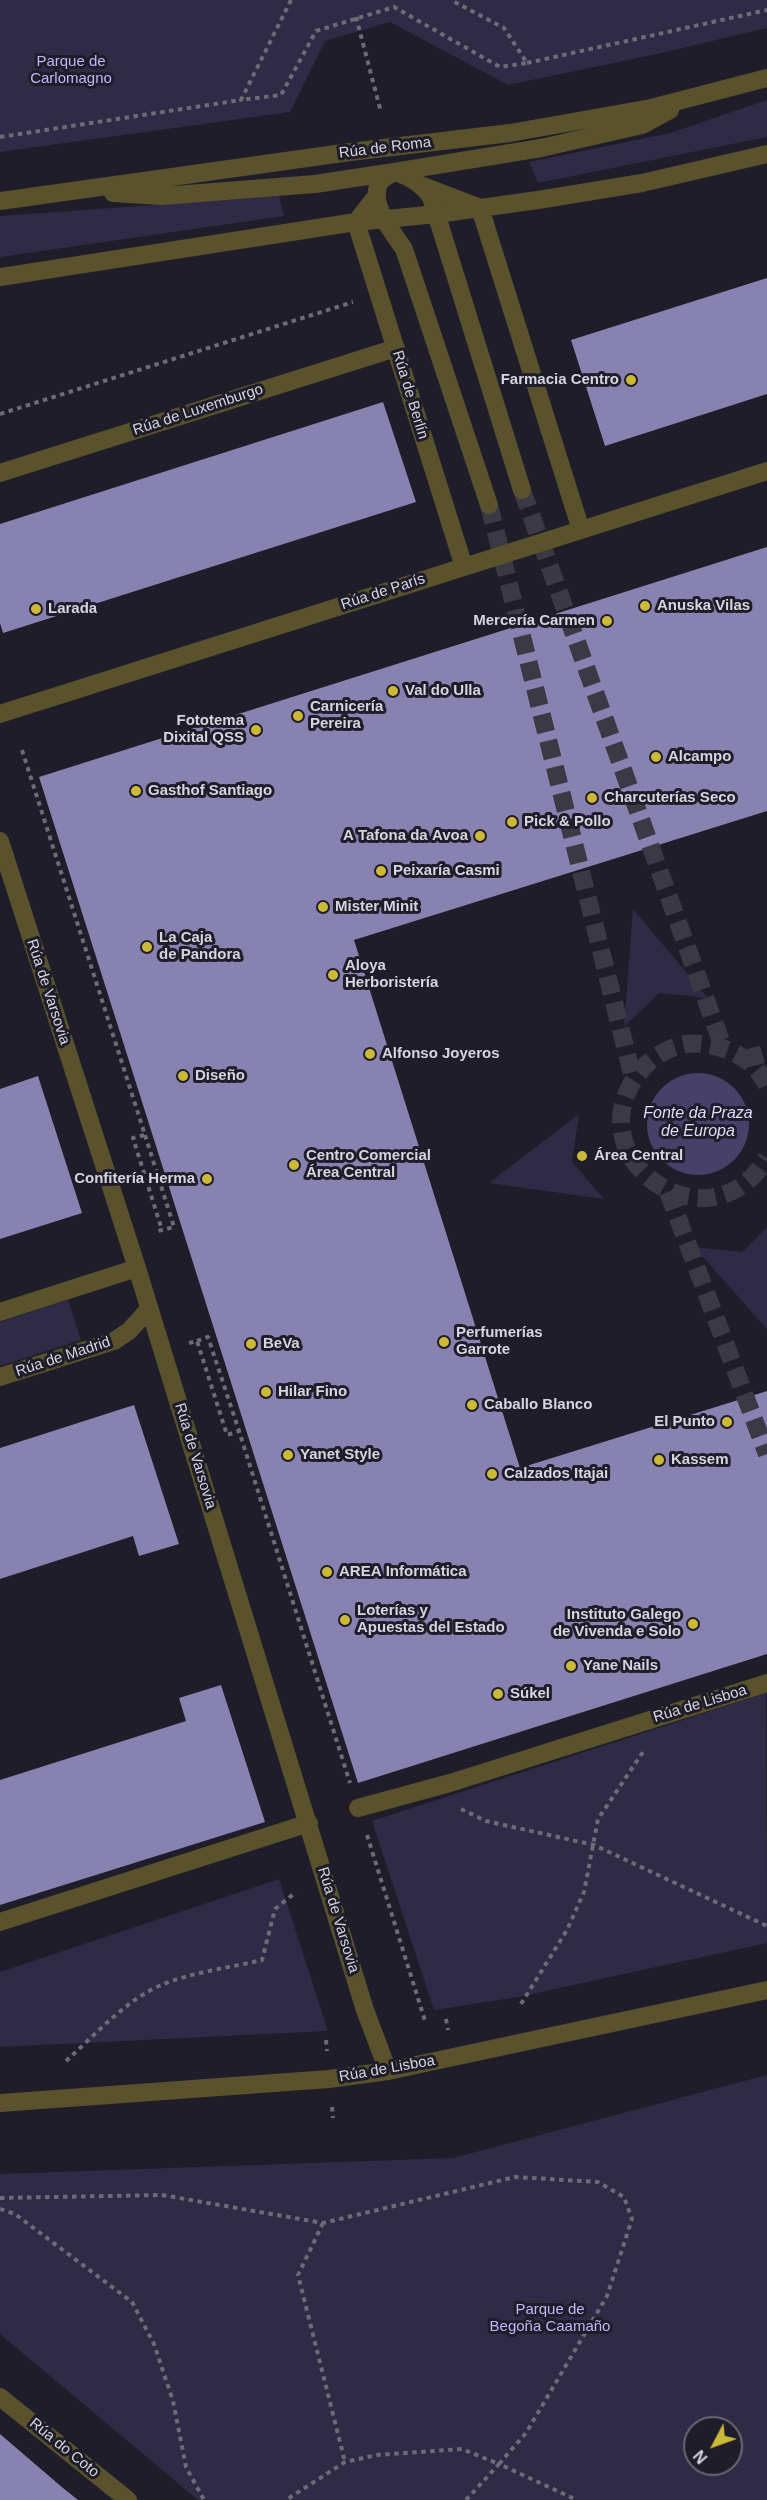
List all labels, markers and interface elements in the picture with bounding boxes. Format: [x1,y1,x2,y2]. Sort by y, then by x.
park label: Parque de Carlomagno [30,53,112,88]
street label: Rúa de Roma [338,133,432,163]
street label: Rúa de Berlín [388,349,432,441]
place label: Farmacia Centro [501,371,619,389]
marker: Farmacia Centro [624,373,638,387]
street label: Rúa de Luxemburgo [131,380,265,440]
street label: Rúa de París [339,570,427,614]
place label: Anuska Vilas [657,597,750,615]
marker: Anuska Vilas [638,599,652,613]
place label: Larada [48,600,97,618]
marker: Larada [29,602,43,616]
place label: Mercería Carmen [473,612,595,630]
marker: Mercería Carmen [600,614,614,628]
place label: Val do Ulla [405,682,481,700]
marker: Val do Ulla [386,684,400,698]
place label: Carnicería Pereira [310,698,383,733]
marker: Carnicería Pereira [291,709,305,723]
place label: Fototema Dixital QSS [163,712,244,747]
marker: Fototema Dixital QSS [249,723,263,737]
place label: Alcampo [668,748,731,766]
marker: Alcampo [649,750,663,764]
place label: Gasthof Santiago [148,782,272,800]
marker: Gasthof Santiago [129,784,143,798]
place label: Charcuterías Seco [604,789,736,807]
marker: Charcuterías Seco [585,791,599,805]
place label: Pick & Pollo [524,813,611,831]
marker: Pick & Pollo [505,815,519,829]
place label: A Tafona da Avoa [343,827,468,845]
marker: A Tafona da Avoa [473,829,487,843]
place label: Peixaría Casmi [393,862,500,880]
marker: Peixaría Casmi [374,864,388,878]
place label: Mister Minit [335,898,418,916]
marker: Mister Minit [316,900,330,914]
place label: La Caja de Pandora [159,929,241,964]
street label: Rúa de Varsovia [22,937,74,1047]
marker: La Caja de Pandora [140,940,154,954]
place label: Aloya Herboristería [345,957,438,992]
marker: Aloya Herboristería [326,968,340,982]
place label: Alfonso Joyeros [382,1045,500,1063]
marker: Alfonso Joyeros [363,1047,377,1061]
place label: Diseño [195,1067,245,1085]
marker: Diseño [176,1069,190,1083]
water label: Fonte da Praza de Europa [643,1104,753,1142]
place label: Centro Comercial Área Central [306,1147,431,1182]
place label: Área Central [594,1147,683,1165]
marker: Área Central [575,1149,589,1163]
marker: Centro Comercial Área Central [287,1158,301,1172]
place label: Confitería Herma [74,1170,195,1188]
marker: Confitería Herma [200,1172,214,1186]
place label: Perfumerías Garrote [456,1324,543,1359]
street label: Rúa de Madrid [13,1333,113,1381]
place label: BeVa [263,1335,300,1353]
marker: Perfumerías Garrote [437,1335,451,1349]
marker: BeVa [244,1337,258,1351]
place label: Hilar Fino [278,1383,347,1401]
marker: Hilar Fino [259,1385,273,1399]
place label: Caballo Blanco [484,1396,592,1414]
marker: Caballo Blanco [465,1398,479,1412]
street label: Rúa de Varsovia [170,1401,220,1511]
place label: El Punto [654,1413,715,1431]
marker: El Punto [720,1415,734,1429]
place label: Yanet Style [300,1446,380,1464]
marker: Yanet Style [281,1448,295,1462]
place label: Kassem [671,1451,729,1469]
marker: Kassem [652,1453,666,1467]
place label: Calzados Itajai [504,1465,608,1483]
marker: Calzados Itajai [485,1467,499,1481]
place label: AREA Informática [339,1563,467,1581]
marker: AREA Informática [320,1565,334,1579]
place label: Loterías y Apuestas del Estado [357,1602,505,1637]
place label: Instituto Galego de Vivenda e Solo [553,1606,681,1641]
marker: Loterías y Apuestas del Estado [338,1613,352,1627]
marker: Instituto Galego de Vivenda e Solo [686,1617,700,1631]
place label: Yane Nails [583,1657,658,1675]
marker: Yane Nails [564,1659,578,1673]
street label: Rúa de Lisboa [651,1681,749,1727]
place label: Súkel [510,1685,550,1703]
marker: Súkel [491,1687,505,1701]
street label: Rúa de Varsovia [313,1865,363,1975]
street label: Rúa de Lisboa [338,2052,436,2086]
park label: Parque de Begoña Caamaño [490,2301,610,2336]
street label: Rúa do Coto [26,2415,102,2481]
north arrow [683,2416,743,2476]
text: N [690,2447,711,2467]

